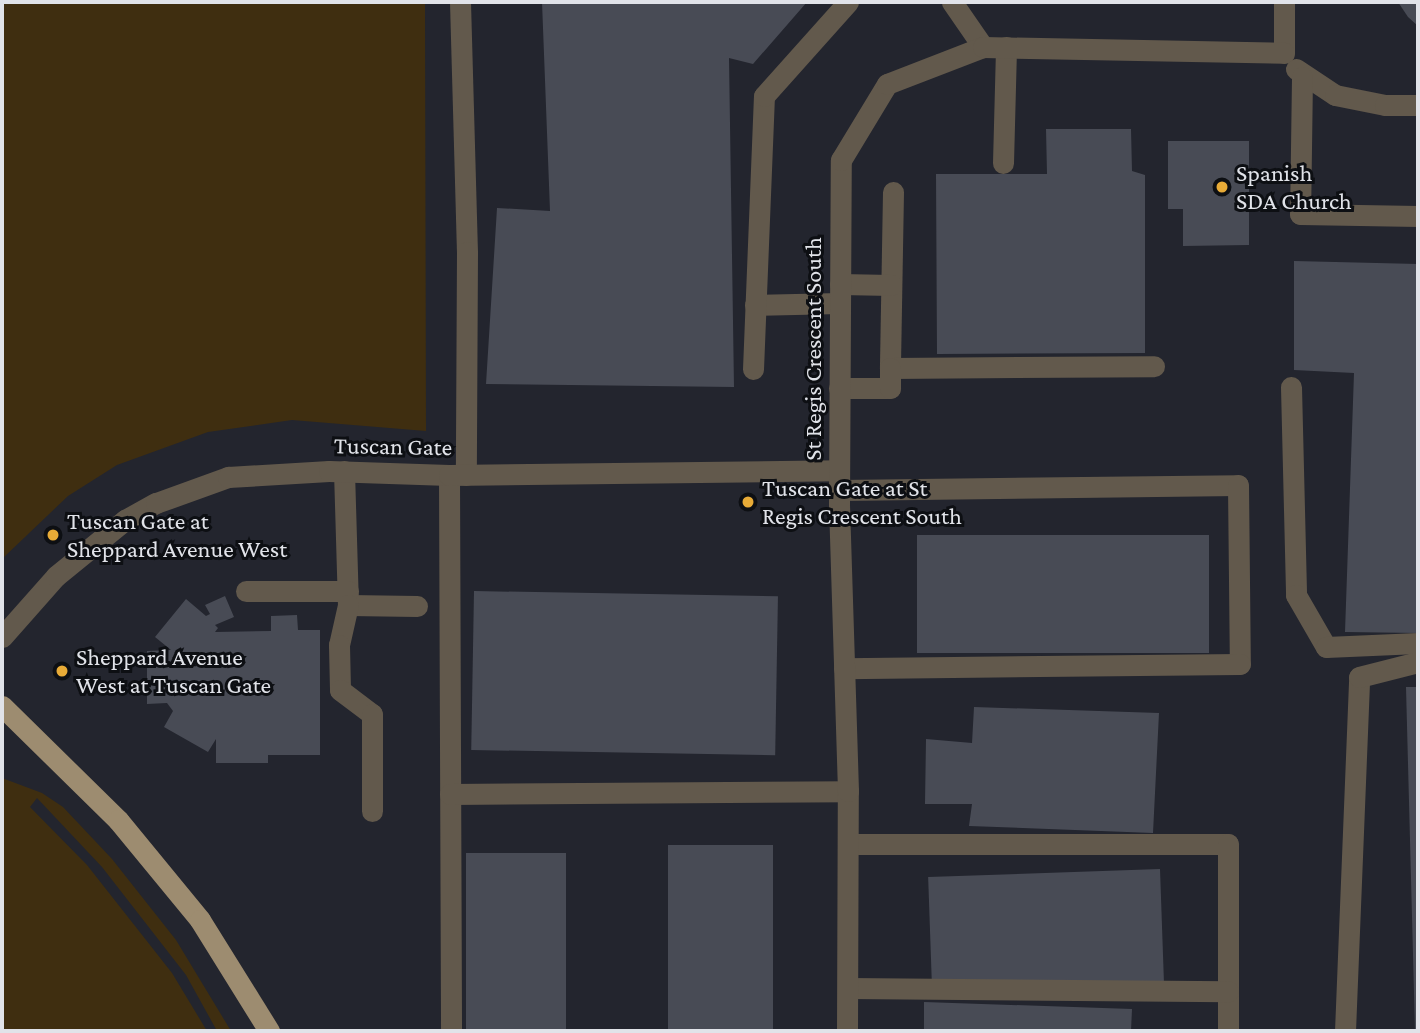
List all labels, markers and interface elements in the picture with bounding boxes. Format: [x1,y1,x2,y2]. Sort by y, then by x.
place label: Spanish SDA Church [1236,159,1352,215]
marker: Spanish SDA Church [1214,179,1230,195]
street label: St Regis Crescent South [799,237,827,461]
street label: Tuscan Gate [334,431,452,461]
place label: Tuscan Gate at St Regis Crescent South [762,474,962,530]
marker: Tuscan Gate at St Regis Crescent South [740,494,756,510]
place label: Tuscan Gate at Sheppard Avenue West [67,507,287,563]
marker: Tuscan Gate at Sheppard Avenue West [45,527,61,543]
place label: Sheppard Avenue West at Tuscan Gate [76,643,271,699]
marker: Sheppard Avenue West at Tuscan Gate [54,663,70,679]

